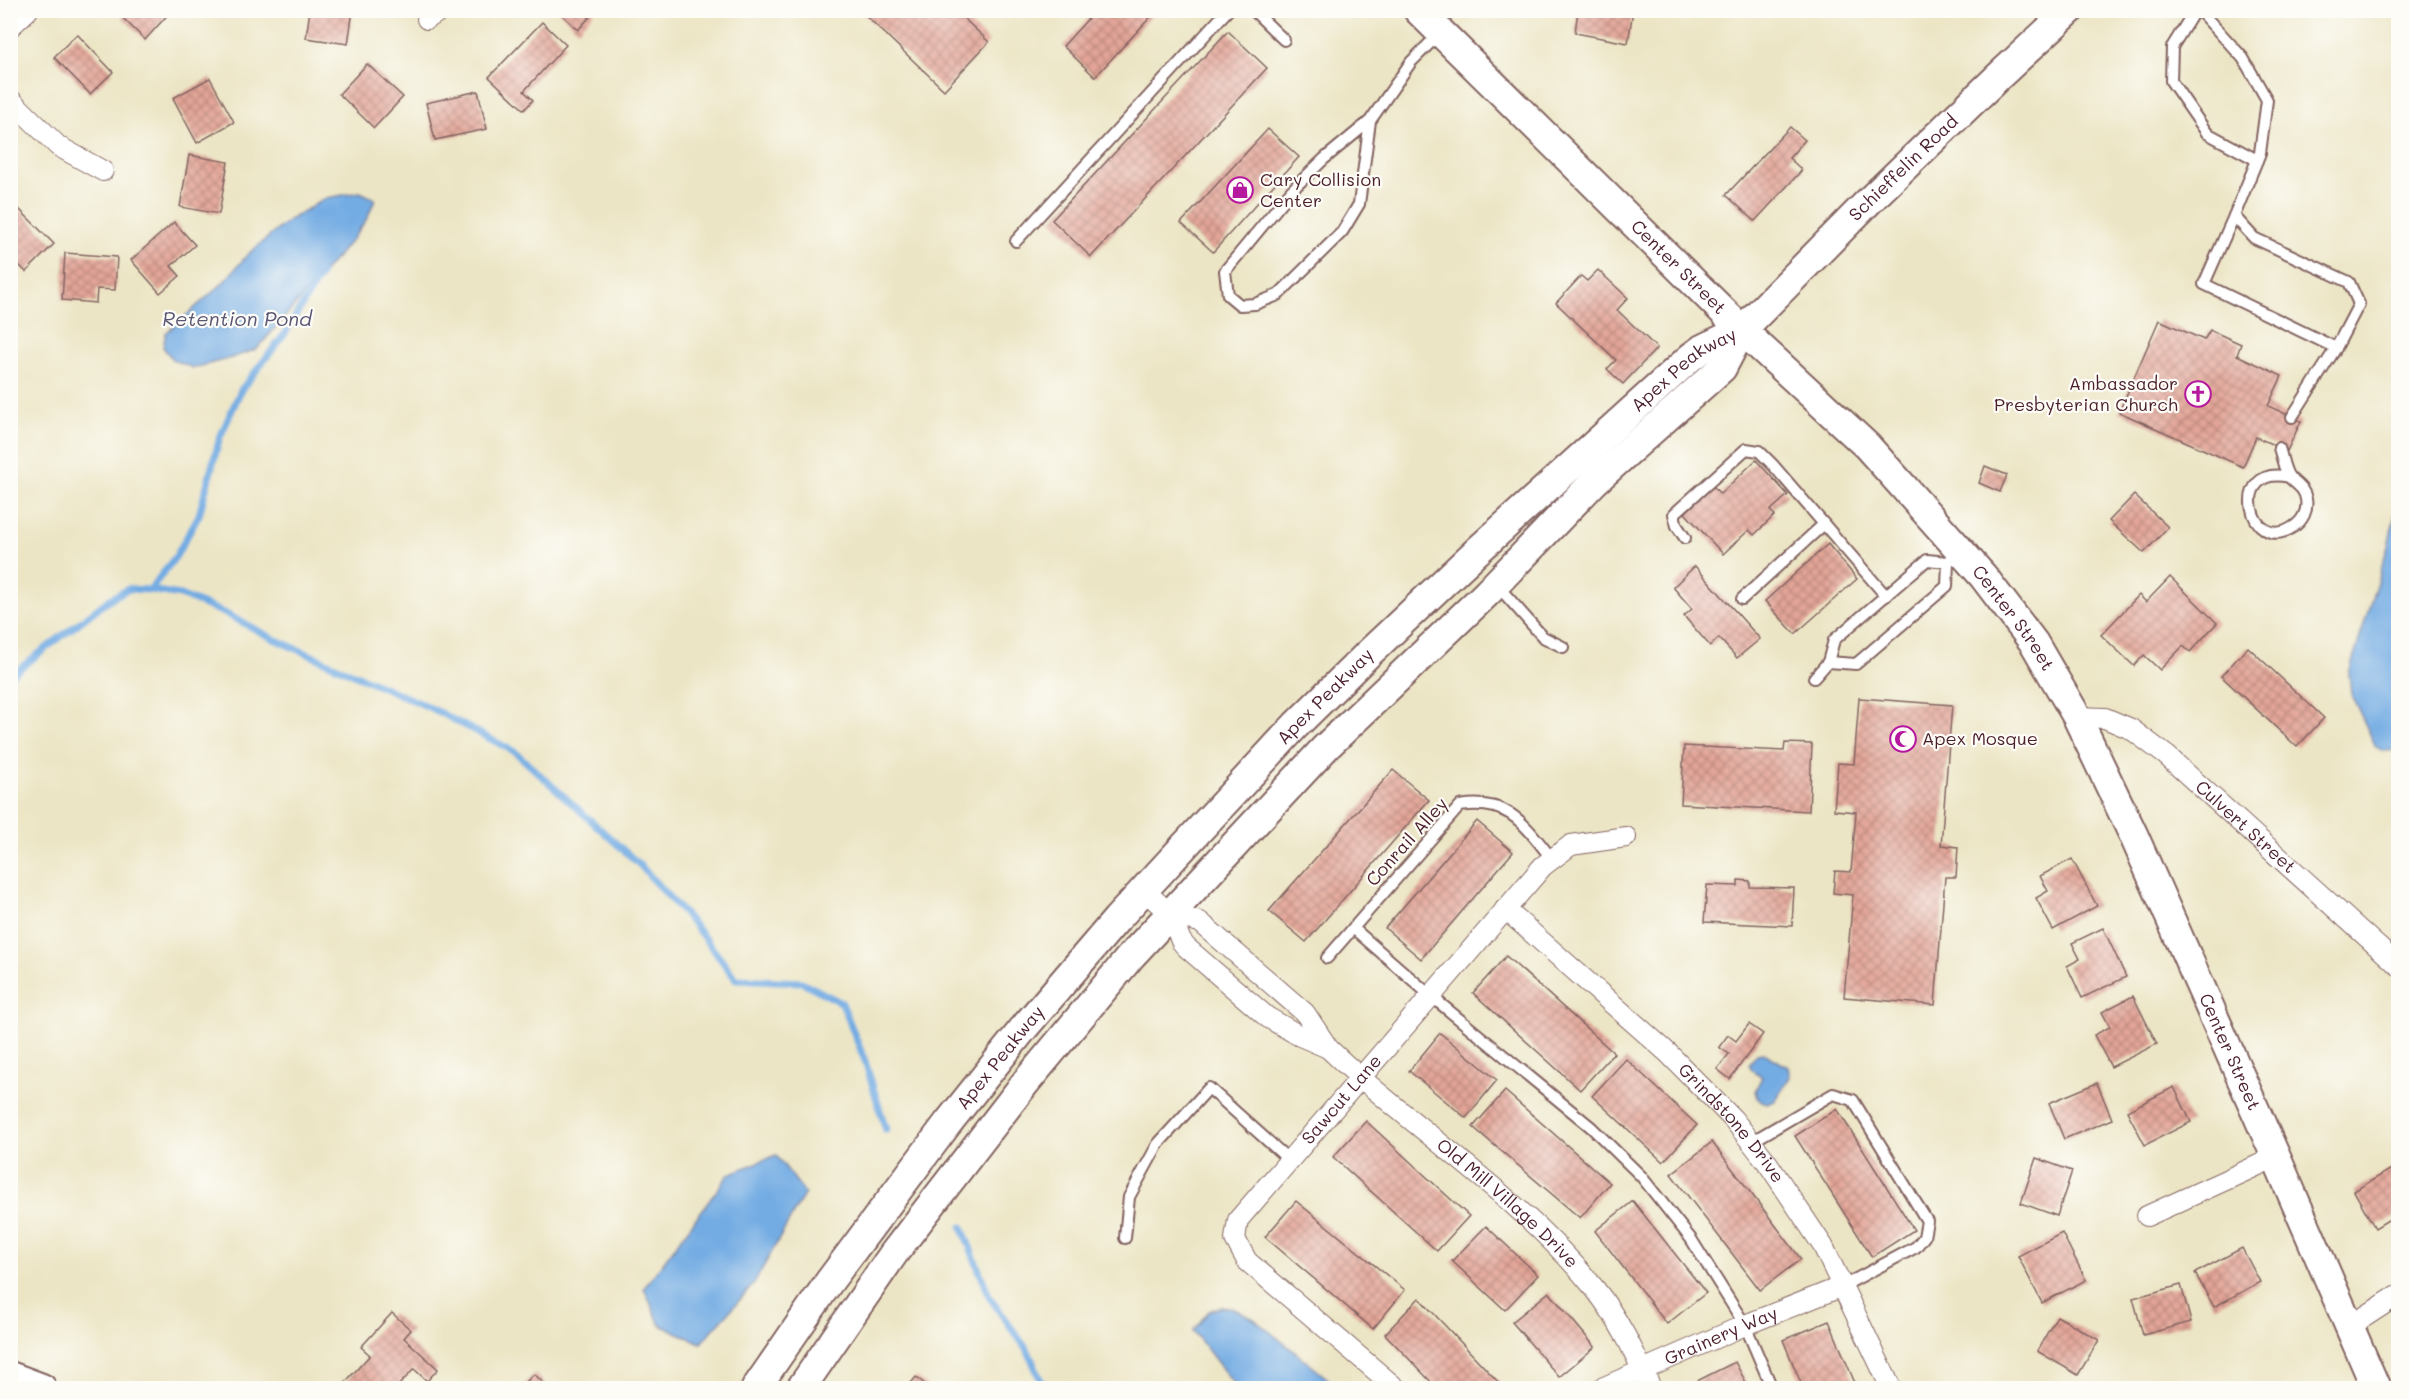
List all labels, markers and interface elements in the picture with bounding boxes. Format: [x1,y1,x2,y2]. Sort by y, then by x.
street label: Schieffelin Road [1843,109,1963,226]
place label: Cary Collision Center [1260,167,1381,212]
shop icon: Cary Collision Center [1225,175,1255,205]
street label: Center Street [1626,214,1732,319]
water label: Retention Pond [162,305,313,331]
street label: Apex Peakway [1625,321,1740,417]
place label: Ambassador Presbyterian Church [1994,371,2178,416]
church icon: Ambassador Presbyterian Church [2183,379,2213,409]
street label: Center Street [1968,559,2060,675]
street label: Apex Peakway [1271,642,1378,749]
mosque icon: Apex Mosque [1888,724,1918,754]
place label: Apex Mosque [1922,726,2038,750]
street label: Culvert Street [2191,774,2302,878]
street label: Conrail Alley [1360,792,1453,891]
street label: Center Street [2194,989,2267,1114]
street label: Apex Peakway [950,1000,1049,1114]
street label: Sawcut Lane [1296,1049,1386,1149]
street label: Grindstone Drive [1673,1057,1790,1187]
street label: Old Mill Village Drive [1432,1132,1584,1273]
street label: Grainery Way [1660,1300,1781,1370]

